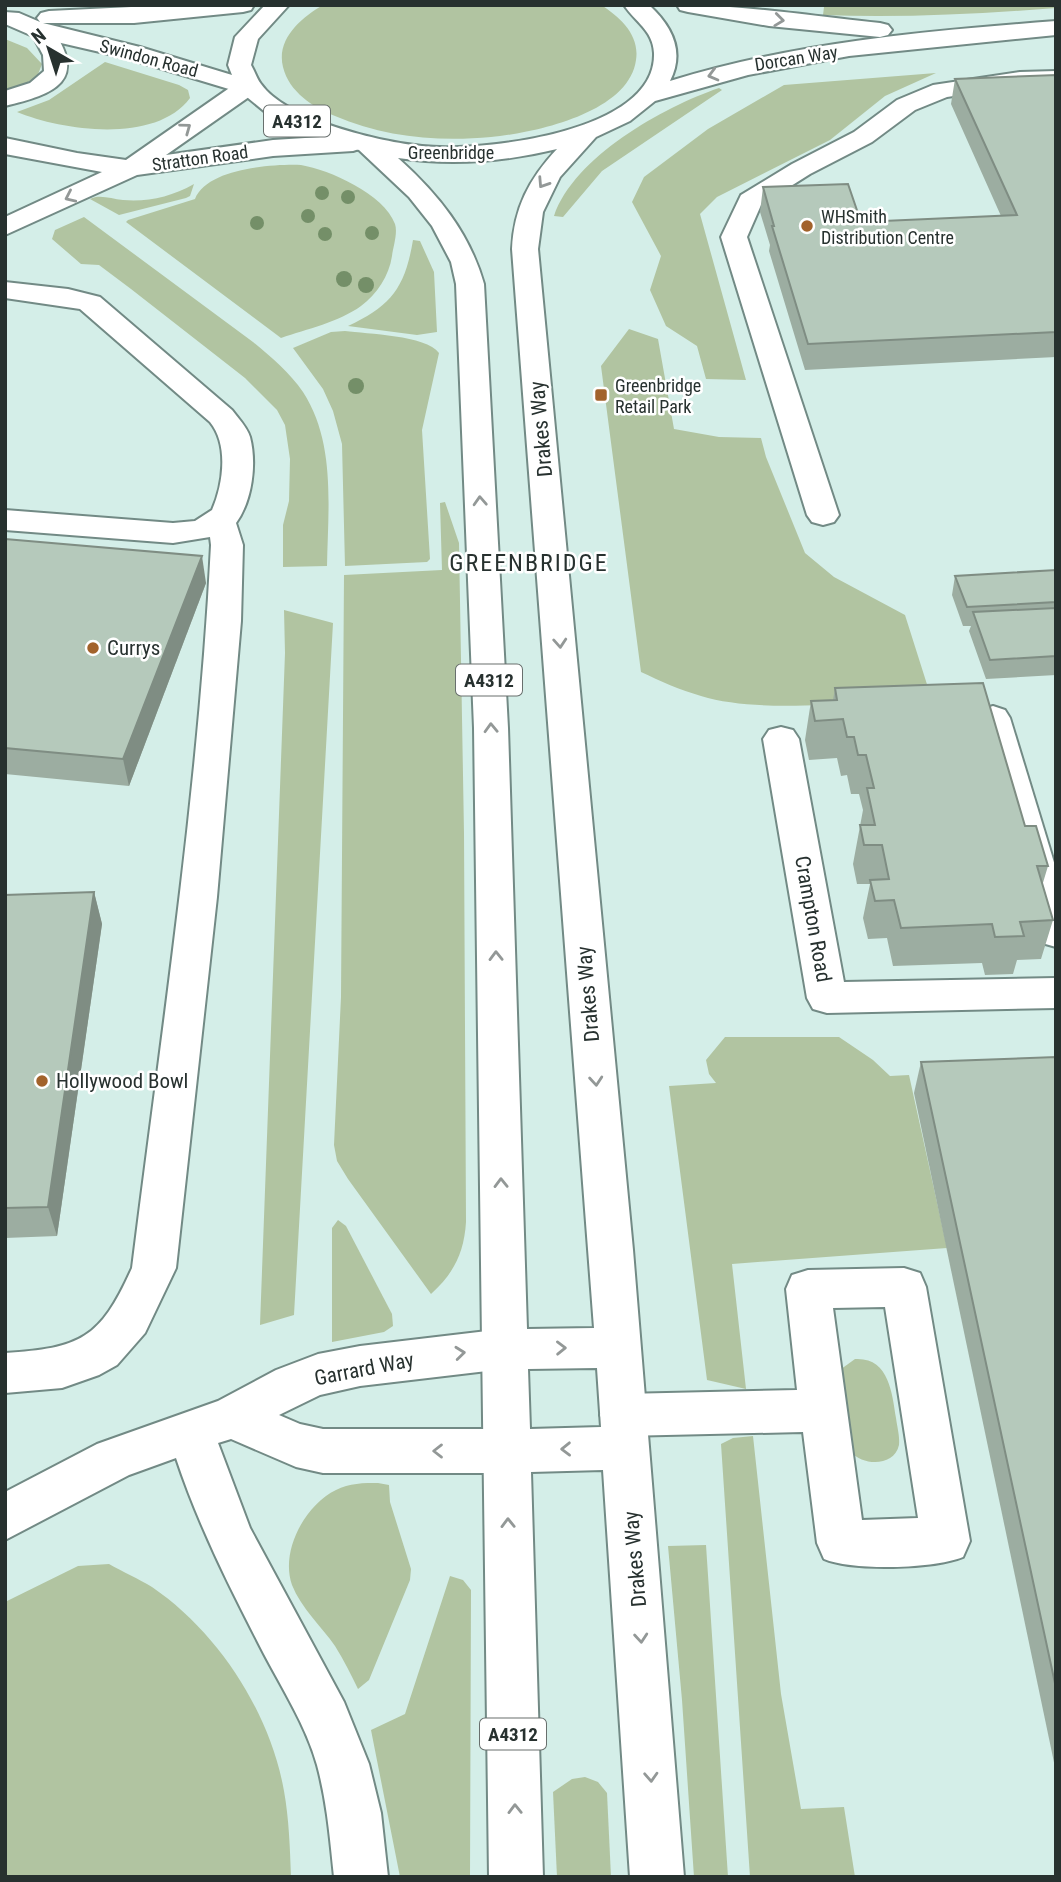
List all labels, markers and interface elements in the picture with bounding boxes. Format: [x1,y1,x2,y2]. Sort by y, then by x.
one-way arrow [773,13,785,28]
north arrow [14,14,84,84]
text: N [27,24,50,49]
street label: Swindon Road [98,35,200,81]
street label: Dorcan Way [753,41,840,75]
one-way arrow [707,66,719,81]
road number: A4312 [264,105,330,136]
one-way arrow [179,124,191,136]
street label: Stratton Road [151,141,249,175]
street label: Greenbridge [408,142,494,163]
one-way arrow [538,176,551,189]
one-way arrow [64,189,77,203]
place label: WHSmith Distribution Centre [821,206,954,248]
marker: WHSmith Distribution Centre [799,218,815,234]
place label: Greenbridge Retail Park [615,375,701,417]
street label: Drakes Way [525,380,557,478]
marker: Greenbridge Retail Park [593,387,609,403]
one-way arrow [473,495,488,506]
district label: GREENBRIDGE [449,549,609,577]
place label: Currys [107,636,160,660]
one-way arrow [552,638,567,649]
marker: Currys [85,640,101,656]
road number: A4312 [456,664,522,695]
one-way arrow [484,722,499,733]
street label: Crampton Road [790,854,836,984]
street label: Drakes Way [572,945,604,1043]
one-way arrow [488,950,504,960]
place label: Hollywood Bowl [56,1069,188,1093]
marker: Hollywood Bowl [34,1073,50,1089]
one-way arrow [588,1075,603,1086]
one-way arrow [493,1177,509,1188]
one-way arrow [556,1341,567,1356]
one-way arrow [454,1346,466,1361]
street label: Garrard Way [312,1348,416,1390]
one-way arrow [561,1442,572,1457]
one-way arrow [433,1443,443,1459]
street label: Drakes Way [619,1510,651,1608]
one-way arrow [501,1517,516,1528]
one-way arrow [633,1633,648,1644]
road number: A4312 [480,1718,546,1750]
one-way arrow [643,1771,658,1782]
one-way arrow [507,1803,523,1813]

